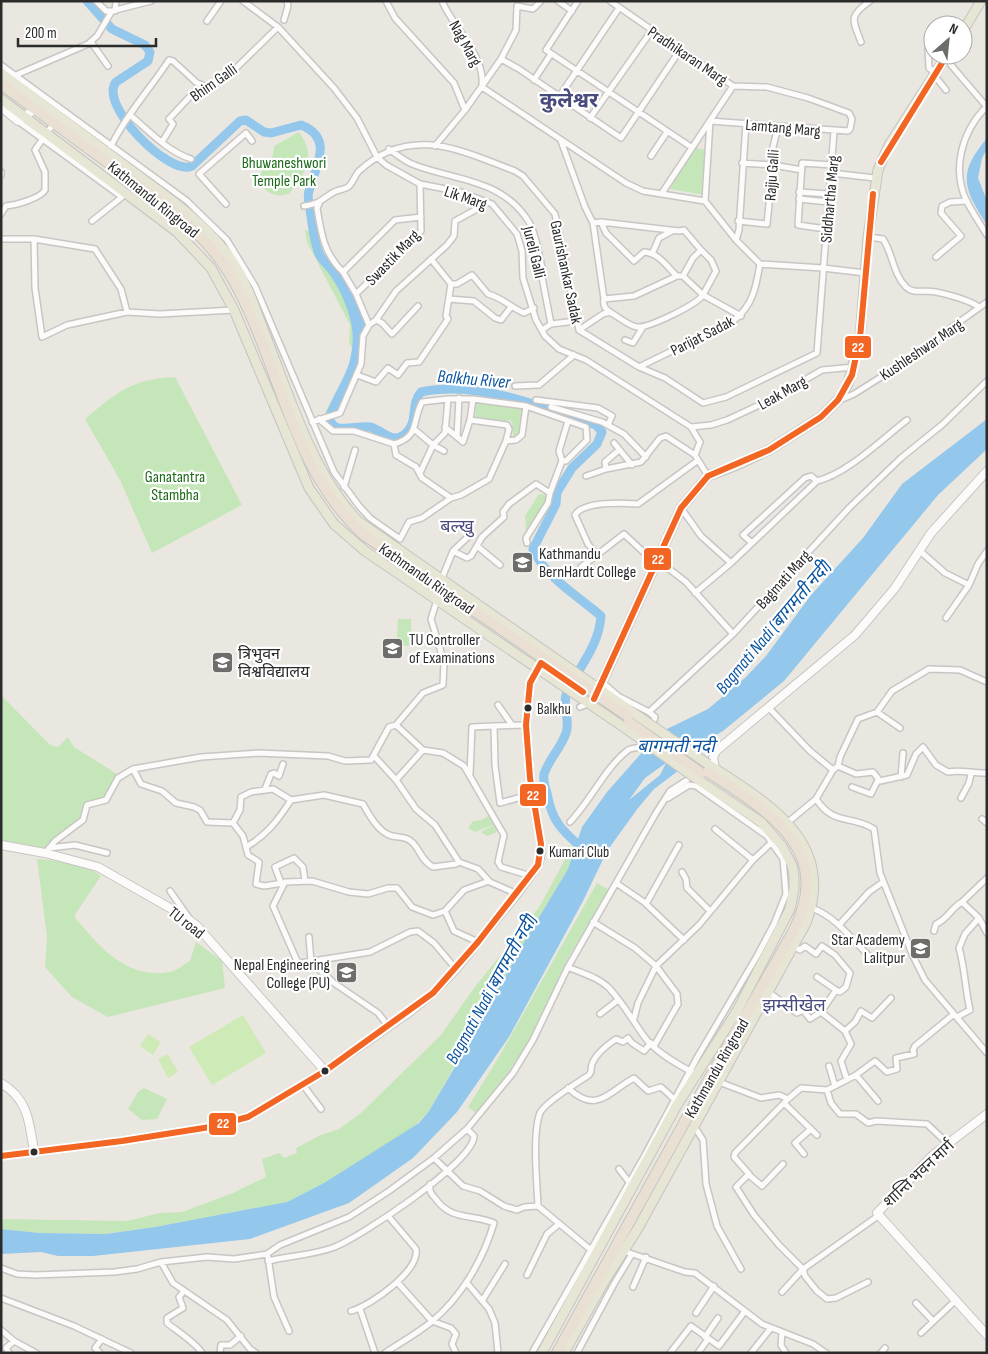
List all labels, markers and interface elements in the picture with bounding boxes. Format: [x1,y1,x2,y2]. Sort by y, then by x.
scale bar [18,15,155,47]
north arrow [923,15,973,65]
street label: Nag Marg [444,17,485,70]
text: N [946,20,961,38]
street label: Pradhikaran Marg [644,23,731,90]
text: 200 m [25,24,57,43]
street label: Bhim Galli [187,60,241,106]
district label: कुलेश्वर [540,88,599,113]
street label: Lamtang Marg [744,116,821,141]
street label: Rajju Galli [761,149,784,202]
park label: Bhuwaneshwori Temple Park [242,154,326,191]
street label: Siddhartha Marg [817,155,844,244]
street label: Kathmandu Ringroad [104,158,202,243]
street label: Lik Marg [442,182,489,215]
street label: Gaurishankar Sadak [545,219,586,326]
street label: Jureli Galli [518,223,549,280]
street label: Swastik Marg [362,226,424,290]
street label: Parijat Sadak [668,312,738,360]
street label: Kushleshwar Marg [876,315,967,385]
line badge: 22 [844,335,872,359]
text: 22 [852,339,864,356]
water label: Balkhu River [437,366,512,393]
street label: Leak Marg [755,372,811,415]
park label: Ganatantra Stambha [145,468,205,505]
district label: बल्खु [440,516,475,538]
street label: Kathmandu Ringroad [375,539,477,619]
place label: Kathmandu BernHardt College [539,545,636,582]
line badge: 22 [643,547,672,571]
street label: Bagmati Marg [753,547,816,613]
school or university icon: Kathmandu BernHardt College [511,550,535,574]
text: 22 [652,551,664,568]
water label: Bagmati Nadi (बागमती नदी) [711,556,835,698]
place label: TU Controller of Examinations [409,631,495,668]
school or university icon: TU Controller of Examinations [381,636,405,660]
place label: त्रिभुवन विश्वविद्यालय [238,645,310,682]
school or university icon: त्रिभुवन विश्वविद्यालय [210,650,234,674]
place label: Balkhu [537,700,571,719]
marker: Balkhu [523,703,533,713]
water label: बागमती नदी [637,735,718,757]
line badge: 22 [519,783,547,807]
text: 22 [527,787,539,804]
place label: Kumari Club [549,843,609,862]
marker: Kumari Club [535,846,545,856]
street label: TU road [164,903,208,943]
water label: Bagmati Nadi (बागमती नदी) [441,910,541,1068]
place label: Star Academy Lalitpur [831,931,905,968]
school or university icon: Star Academy Lalitpur [909,936,933,960]
place label: Nepal Engineering College (PU) [234,956,330,993]
school or university icon: Nepal Engineering College (PU) [334,961,358,985]
district label: झम्सीखेल [762,994,826,1016]
street label: Kathmandu Ringroad [681,1016,753,1122]
unlabelled marker [320,1066,330,1076]
line badge: 22 [208,1112,237,1136]
text: 22 [217,1115,229,1132]
street label: शान्ति भवन मार्ग [879,1135,959,1212]
unlabelled marker [29,1147,39,1157]

